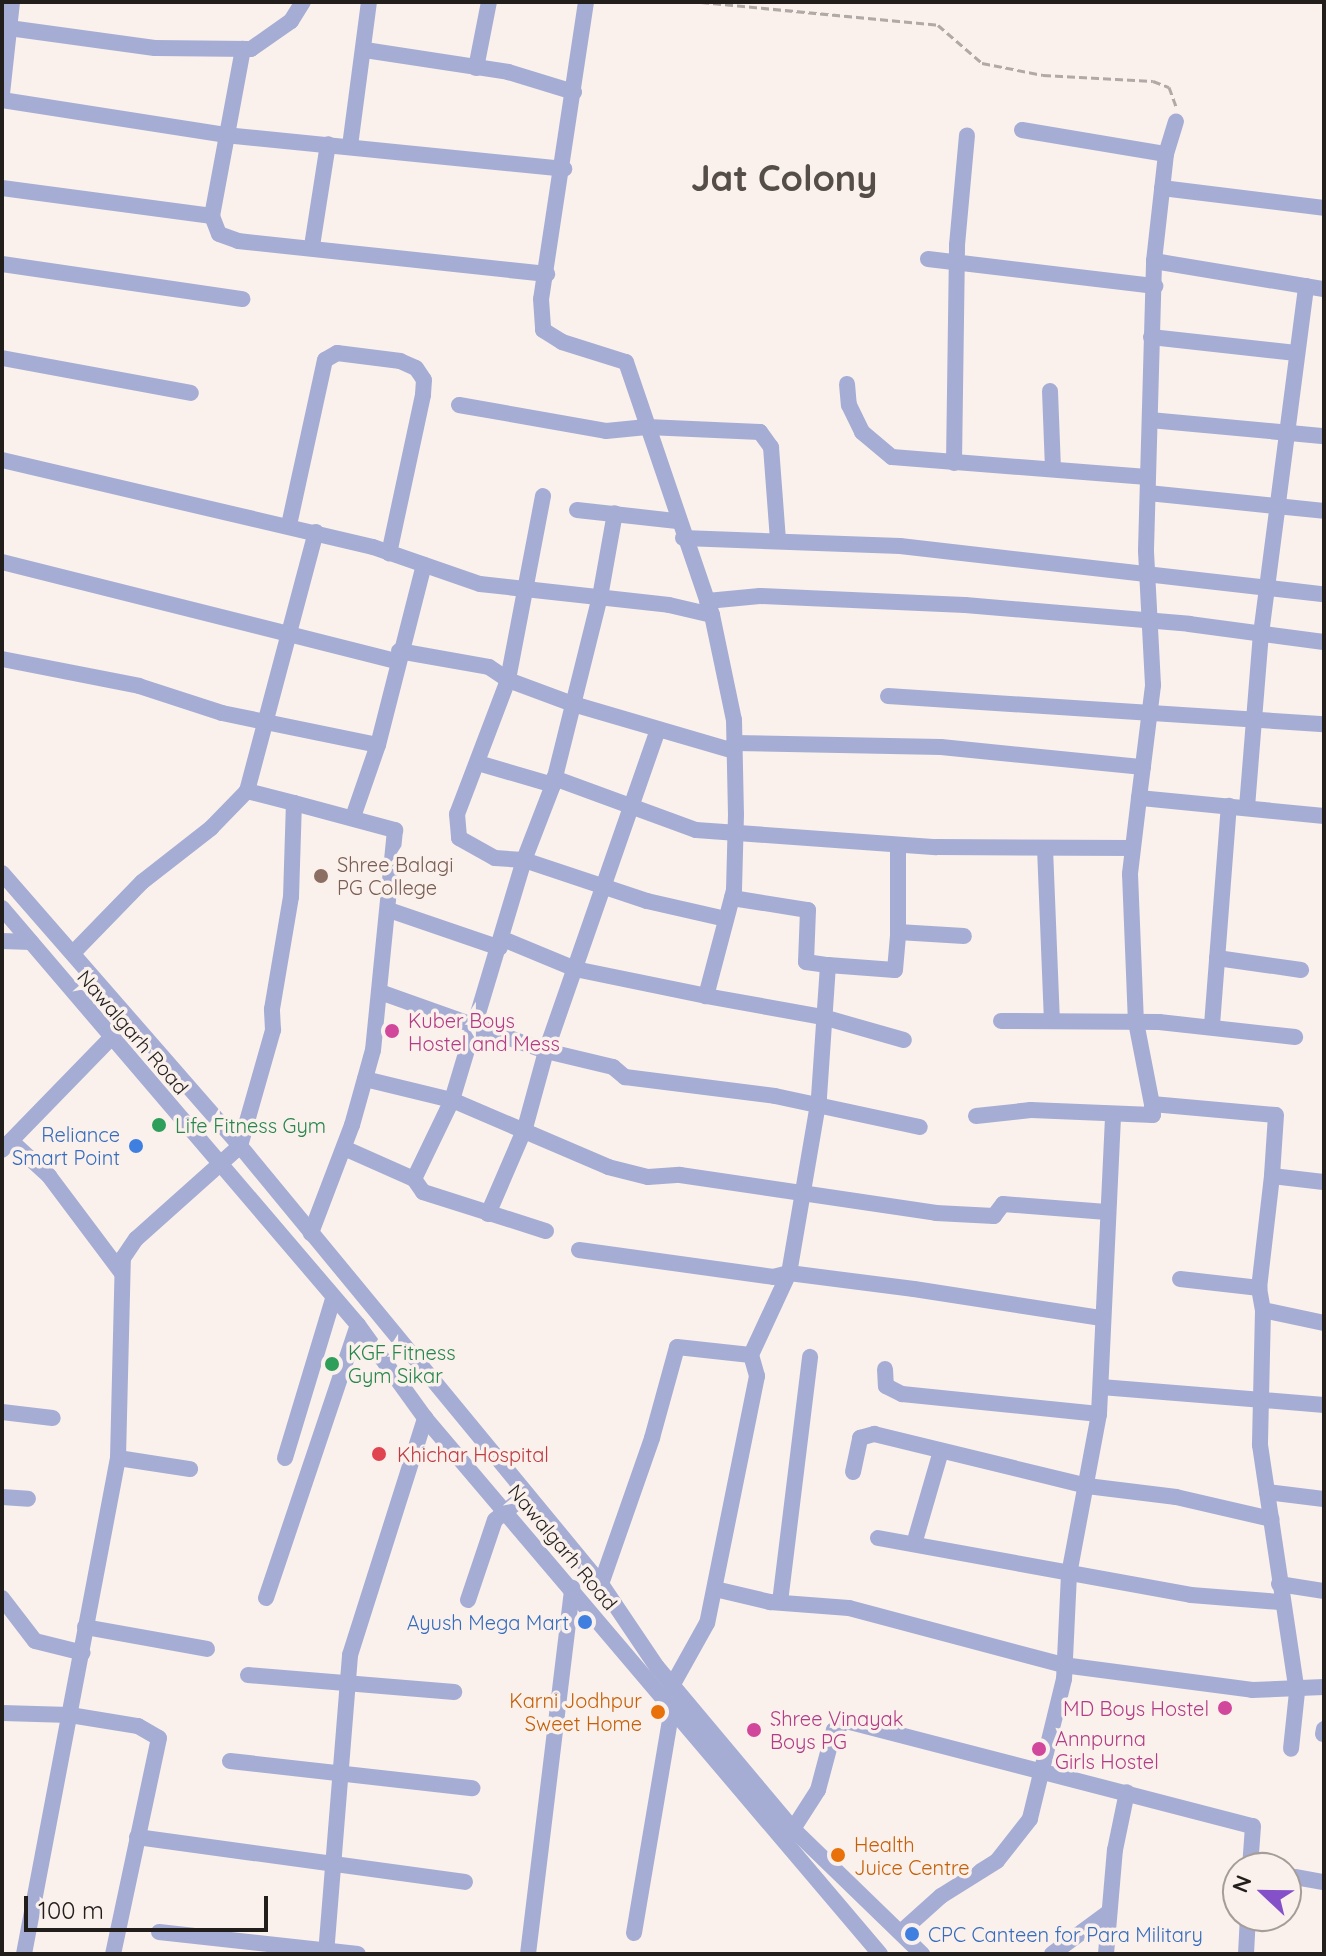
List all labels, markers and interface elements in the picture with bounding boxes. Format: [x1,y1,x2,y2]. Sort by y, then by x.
district label: Jat Colony [691,156,877,200]
place label: Shree Balagi PG College [337,852,454,899]
marker: Shree Balagi PG College [312,867,330,885]
street label: Nawalgarh Road [72,965,194,1099]
place label: Kuber Boys Hostel and Mess [408,1008,560,1055]
marker: Kuber Boys Hostel and Mess [383,1022,401,1040]
place label: Life Fitness Gym [175,1113,326,1137]
marker: Life Fitness Gym [150,1116,168,1134]
place label: Reliance Smart Point [12,1122,120,1169]
marker: Reliance Smart Point [127,1137,145,1155]
place label: KGF Fitness Gym Sikar [348,1340,456,1387]
marker: KGF Fitness Gym Sikar [323,1355,341,1373]
place label: Khichar Hospital [397,1442,549,1466]
marker: Khichar Hospital [368,1443,390,1465]
street label: Nawalgarh Road [503,1479,623,1615]
place label: Ayush Mega Mart [407,1610,569,1634]
marker: Ayush Mega Mart [576,1613,594,1631]
place label: Karni Jodhpur Sweet Home [509,1688,642,1735]
place label: MD Boys Hostel [1063,1696,1209,1720]
marker: MD Boys Hostel [1216,1699,1234,1717]
marker: Karni Jodhpur Sweet Home [649,1703,667,1721]
place label: Shree Vinayak Boys PG [770,1706,903,1753]
marker: Shree Vinayak Boys PG [745,1721,763,1739]
place label: Annpurna Girls Hostel [1055,1726,1159,1773]
marker: Annpurna Girls Hostel [1030,1740,1048,1758]
place label: Health Juice Centre [854,1832,969,1879]
marker: Health Juice Centre [829,1846,847,1864]
north arrow [1222,1852,1302,1932]
text: N [1226,1871,1258,1897]
scale bar [28,1880,272,1930]
text: 100 m [38,1895,104,1925]
place label: CPC Canteen for Para Military [928,1922,1203,1946]
marker: CPC Canteen for Para Military [903,1925,921,1943]

